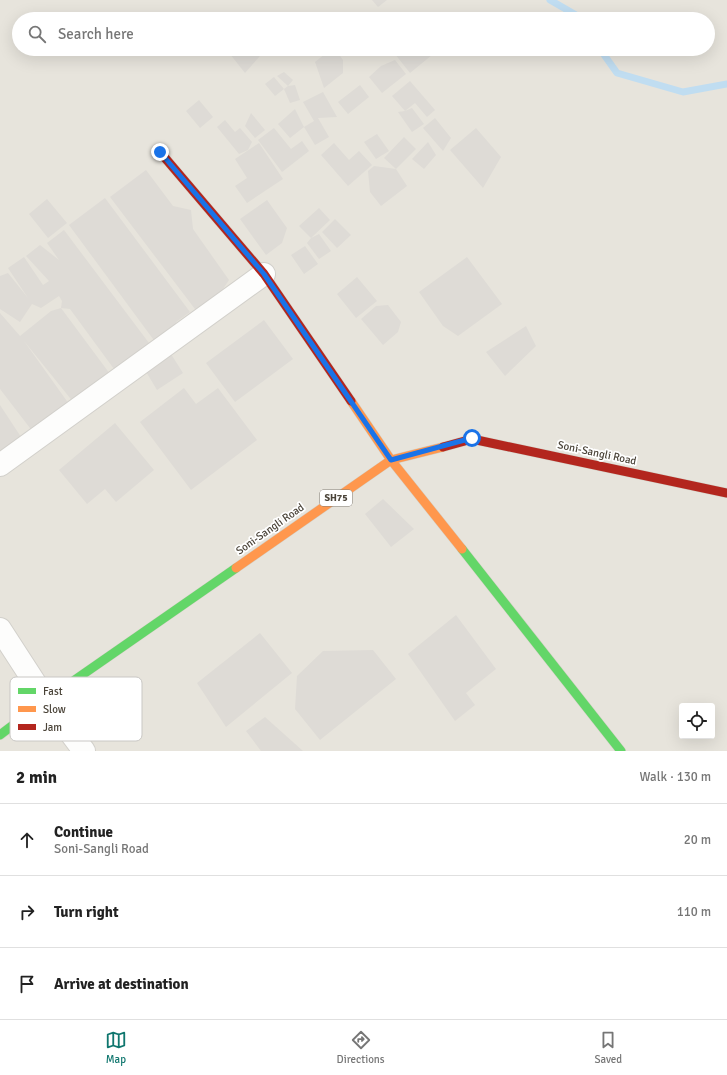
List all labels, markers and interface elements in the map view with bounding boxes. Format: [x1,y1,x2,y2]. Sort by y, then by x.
search box [12,12,715,56]
icon: search [26,23,48,45]
text: Search here [58,25,134,43]
route end [151,143,169,161]
route start [463,429,481,447]
street label: Soni-Sangli Road [556,438,638,468]
road number: SH75 [320,490,352,506]
street label: Soni-Sangli Road [233,501,307,557]
legend [10,677,142,741]
text: Fast [43,685,63,698]
text: Slow [43,703,66,716]
map controls [679,703,715,739]
button: locate [679,703,715,739]
text: Jam [43,721,62,734]
text: 2 min [16,767,57,788]
text: Walk · 130 m [640,769,711,785]
text: Continue [54,823,113,841]
icon: ahead [16,829,38,851]
text: 20 m [684,832,711,848]
text: Soni-Sangli Road [54,841,149,857]
icon: right [16,901,38,923]
text: Turn right [54,903,119,921]
text: 110 m [677,904,711,920]
icon: arrive [16,973,38,995]
text: Arrive at destination [54,975,189,993]
tab: Map [105,1029,127,1066]
tab: Directions [337,1029,385,1066]
tab: Saved [594,1029,622,1066]

